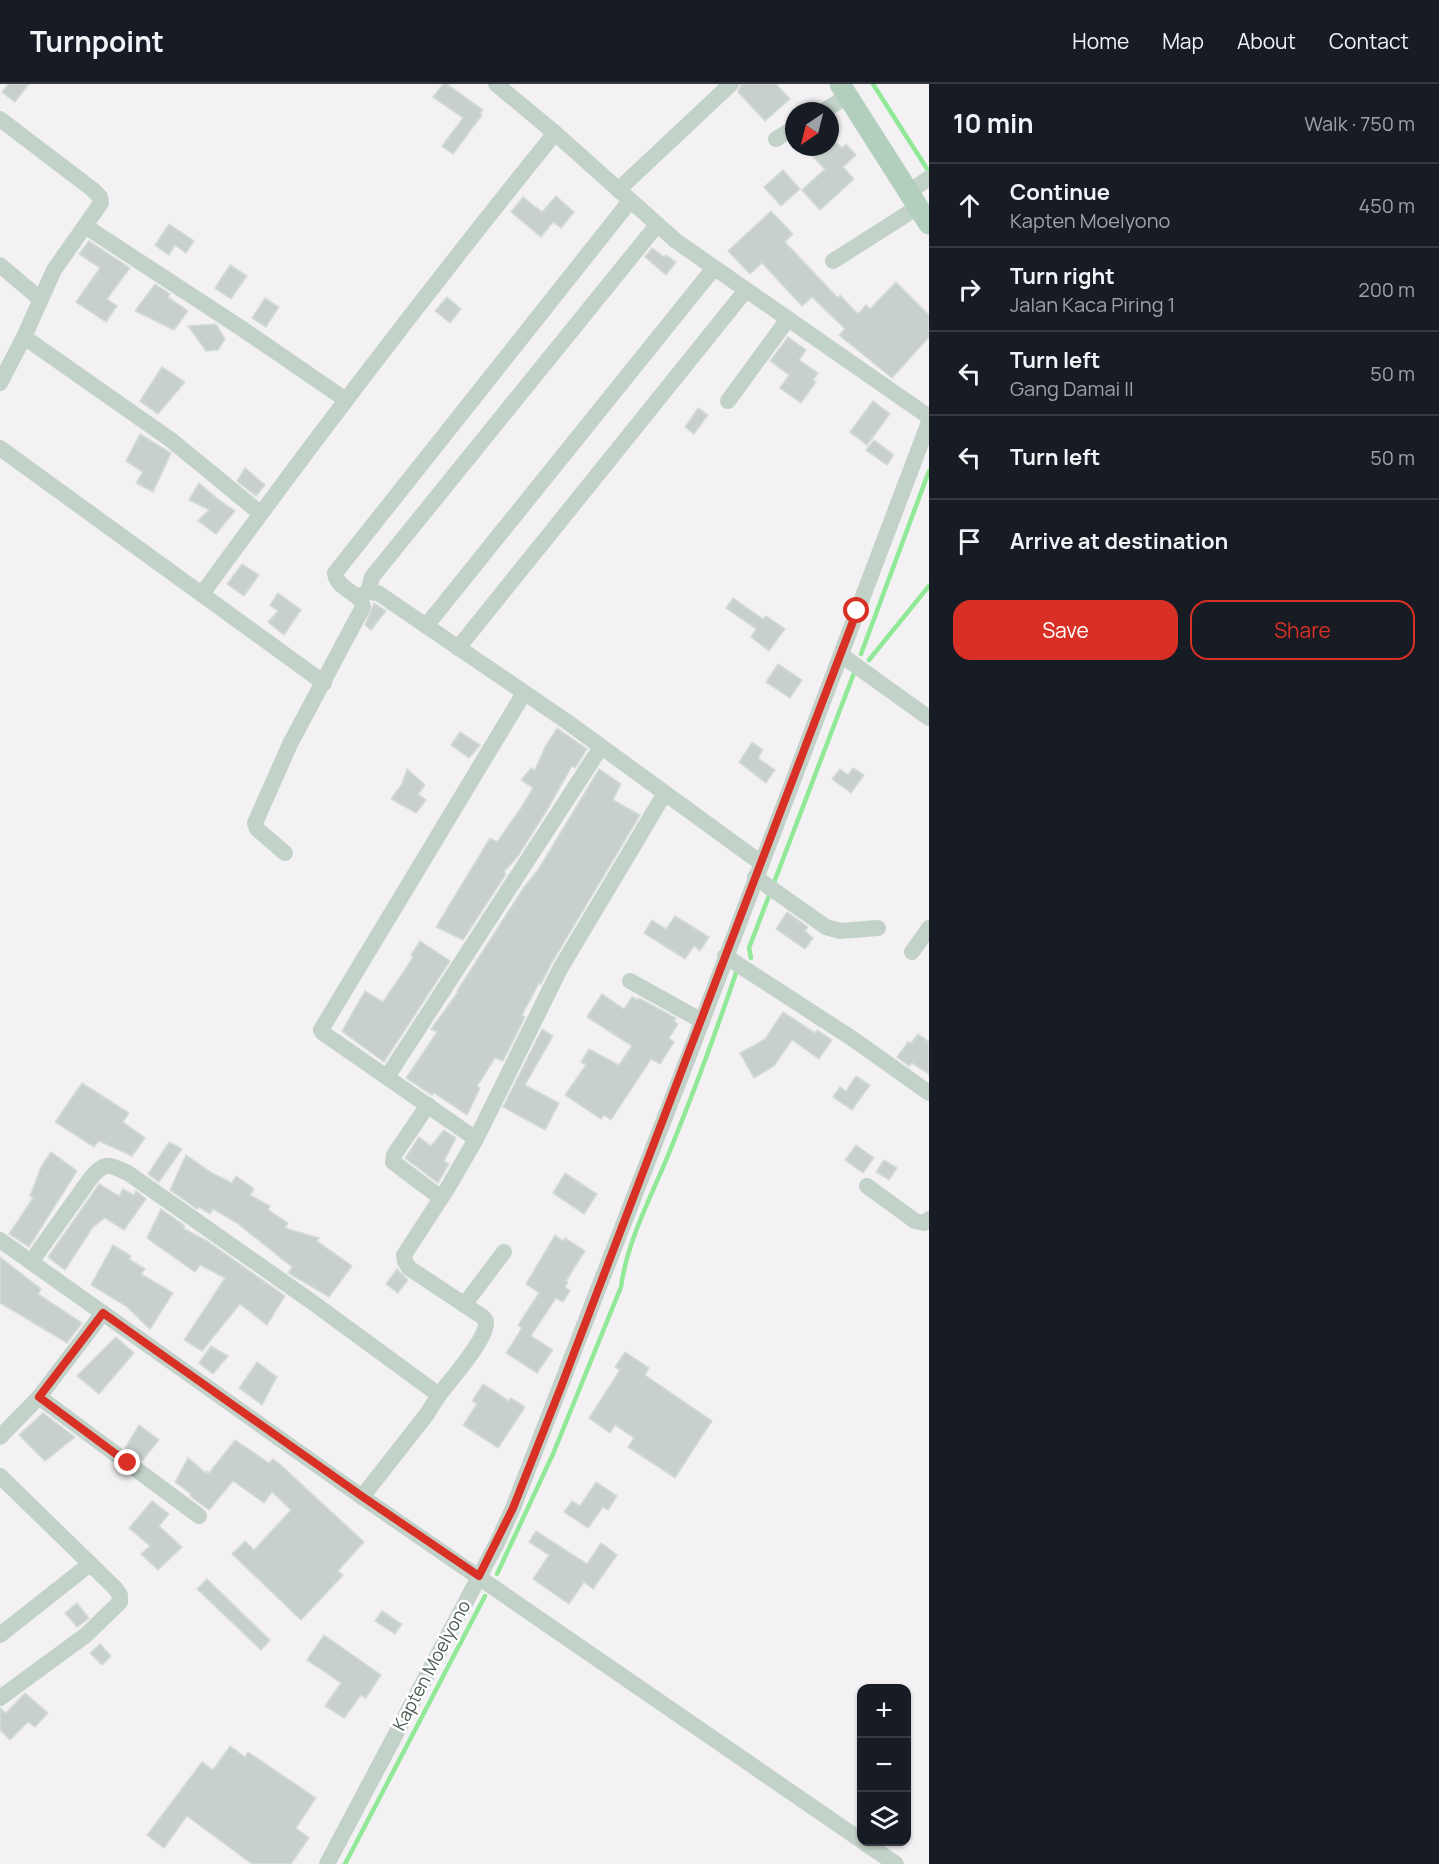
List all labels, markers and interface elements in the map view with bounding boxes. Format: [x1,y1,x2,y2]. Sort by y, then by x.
text: Turnpoint [30,22,164,60]
text: Home [1072,27,1129,55]
text: Map [1162,27,1204,55]
text: About [1237,27,1296,55]
text: Contact [1329,27,1409,55]
north arrow [785,102,839,156]
text: 10 min [953,105,1034,141]
text: Walk · 750 m [1304,110,1415,137]
text: Continue [1010,177,1110,207]
icon: ahead [953,189,986,222]
text: 450 m [1359,192,1415,219]
text: Kapten Moelyono [1010,207,1170,234]
text: Turn right [1010,261,1115,291]
icon: right [953,273,986,306]
text: 200 m [1358,276,1415,303]
text: Jalan Kaca Piring 1 [1010,291,1175,318]
text: Turn left [1010,345,1100,375]
icon: left [953,357,986,390]
text: 50 m [1370,360,1415,387]
text: Gang Damai II [1010,375,1134,402]
icon: left [953,441,986,474]
text: Turn left [1010,442,1100,472]
text: 50 m [1370,444,1415,471]
icon: arrive [953,525,986,558]
text: Arrive at destination [1010,526,1228,556]
route start [843,597,869,623]
button: Save [953,600,1178,660]
button: Share [1190,600,1415,660]
route end [114,1449,140,1475]
street label: Kapten Moelyono [387,1596,475,1734]
map controls [857,1684,911,1846]
button: + [857,1684,911,1738]
button: − [857,1738,911,1792]
button: layers [857,1792,911,1846]

